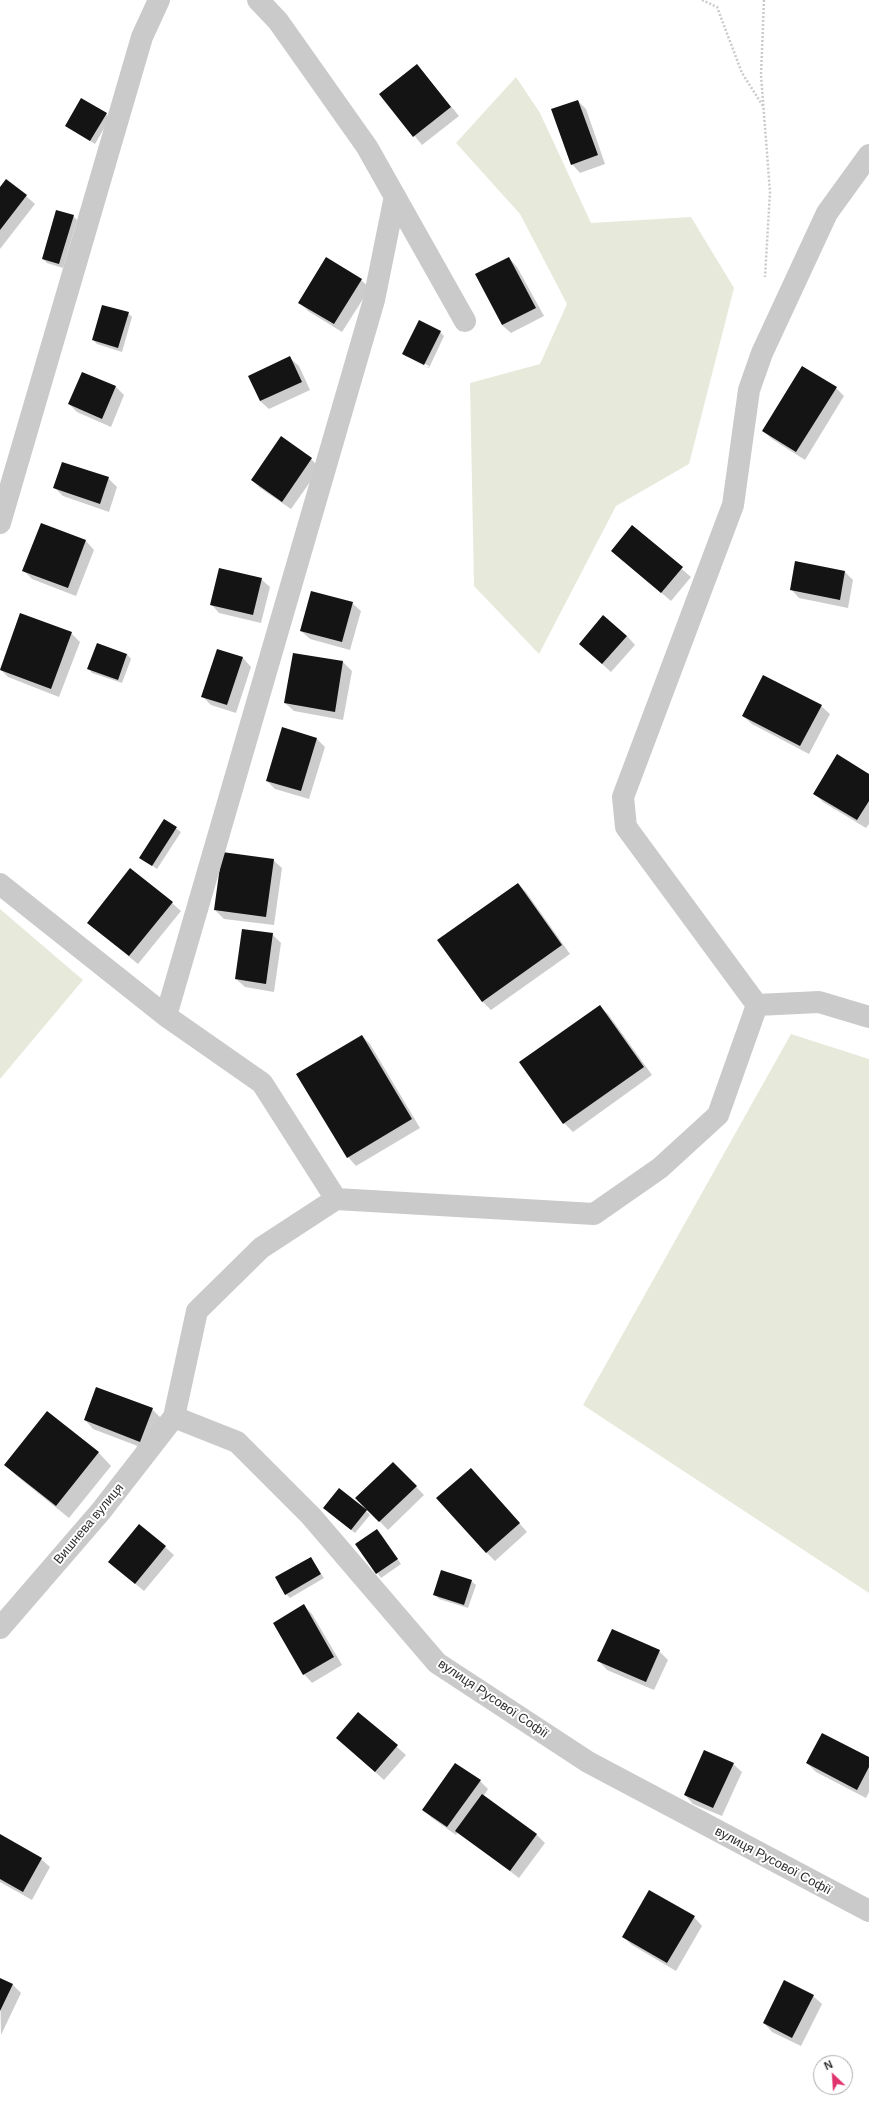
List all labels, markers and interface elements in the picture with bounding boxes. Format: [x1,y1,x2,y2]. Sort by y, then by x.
street label: Вишнева вулиця [51,1480,127,1568]
street label: вулиця Русової Софії [435,1656,551,1742]
street label: вулиця Русової Софії [712,1824,834,1898]
north arrow [813,2055,853,2095]
text: N [822,2058,834,2072]

